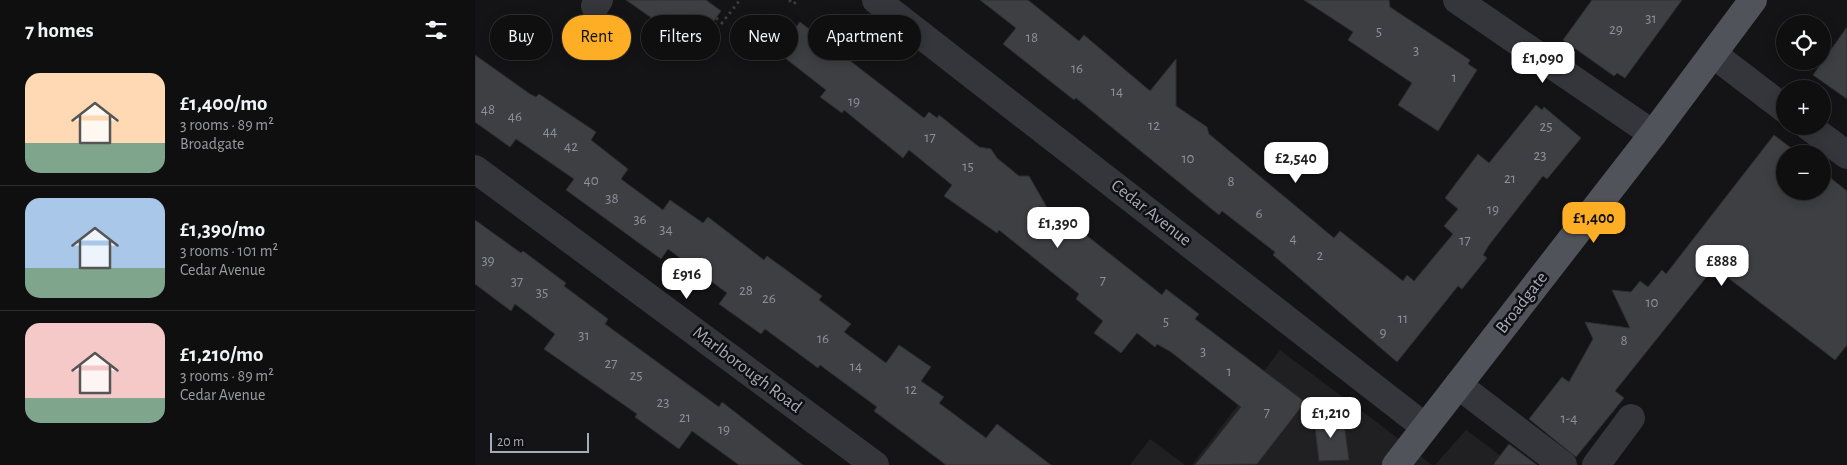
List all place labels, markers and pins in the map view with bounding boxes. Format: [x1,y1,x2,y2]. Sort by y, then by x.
pin: £1,090 [1502,42,1584,84]
pin: £2,540 [1255,142,1337,184]
pin: £1,400 [1553,202,1635,244]
pin: £1,390 [1017,206,1099,249]
pin: £888 [1692,244,1752,287]
pin: £916 [657,258,717,300]
pin: £1,210 [1290,396,1372,439]

